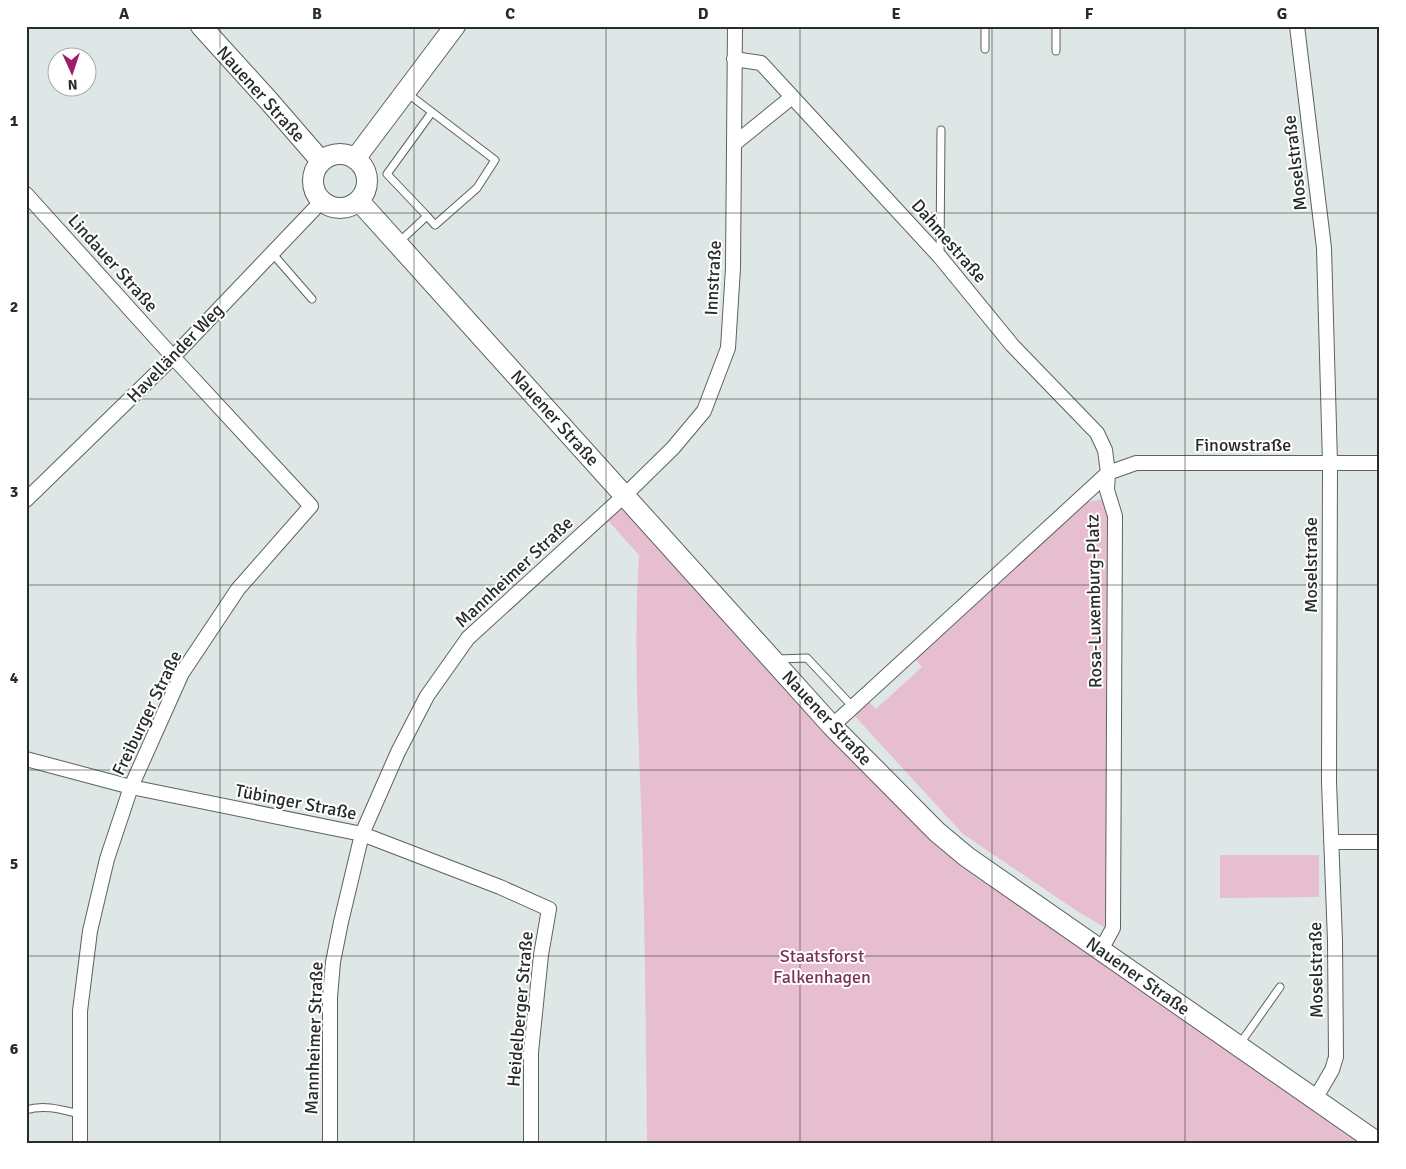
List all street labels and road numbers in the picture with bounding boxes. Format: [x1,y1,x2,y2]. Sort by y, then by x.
street label: Nauener Straße [212,41,310,147]
street label: Moselstraße [1278,114,1312,212]
street label: Dahmestraße [907,195,991,287]
street label: Lindauer Straße [63,210,163,316]
street label: Innstraße [700,240,726,316]
street label: Havelländer Weg [122,299,228,407]
street label: Nauener Straße [506,365,604,471]
street label: Finowstraße [1195,434,1291,456]
street label: Mannheimer Straße [450,512,578,632]
street label: Rosa-Luxemburg-Platz [1081,514,1107,688]
street label: Moselstraße [1300,517,1322,613]
street label: Freiburger Straße [107,647,187,779]
street label: Nauener Straße [777,666,877,770]
street label: Tübinger Straße [233,779,359,825]
street label: Moselstraße [1304,922,1328,1018]
street label: Heidelberger Straße [502,930,538,1088]
street label: Nauener Straße [1082,932,1194,1020]
street label: Mannheimer Straße [300,961,328,1115]

